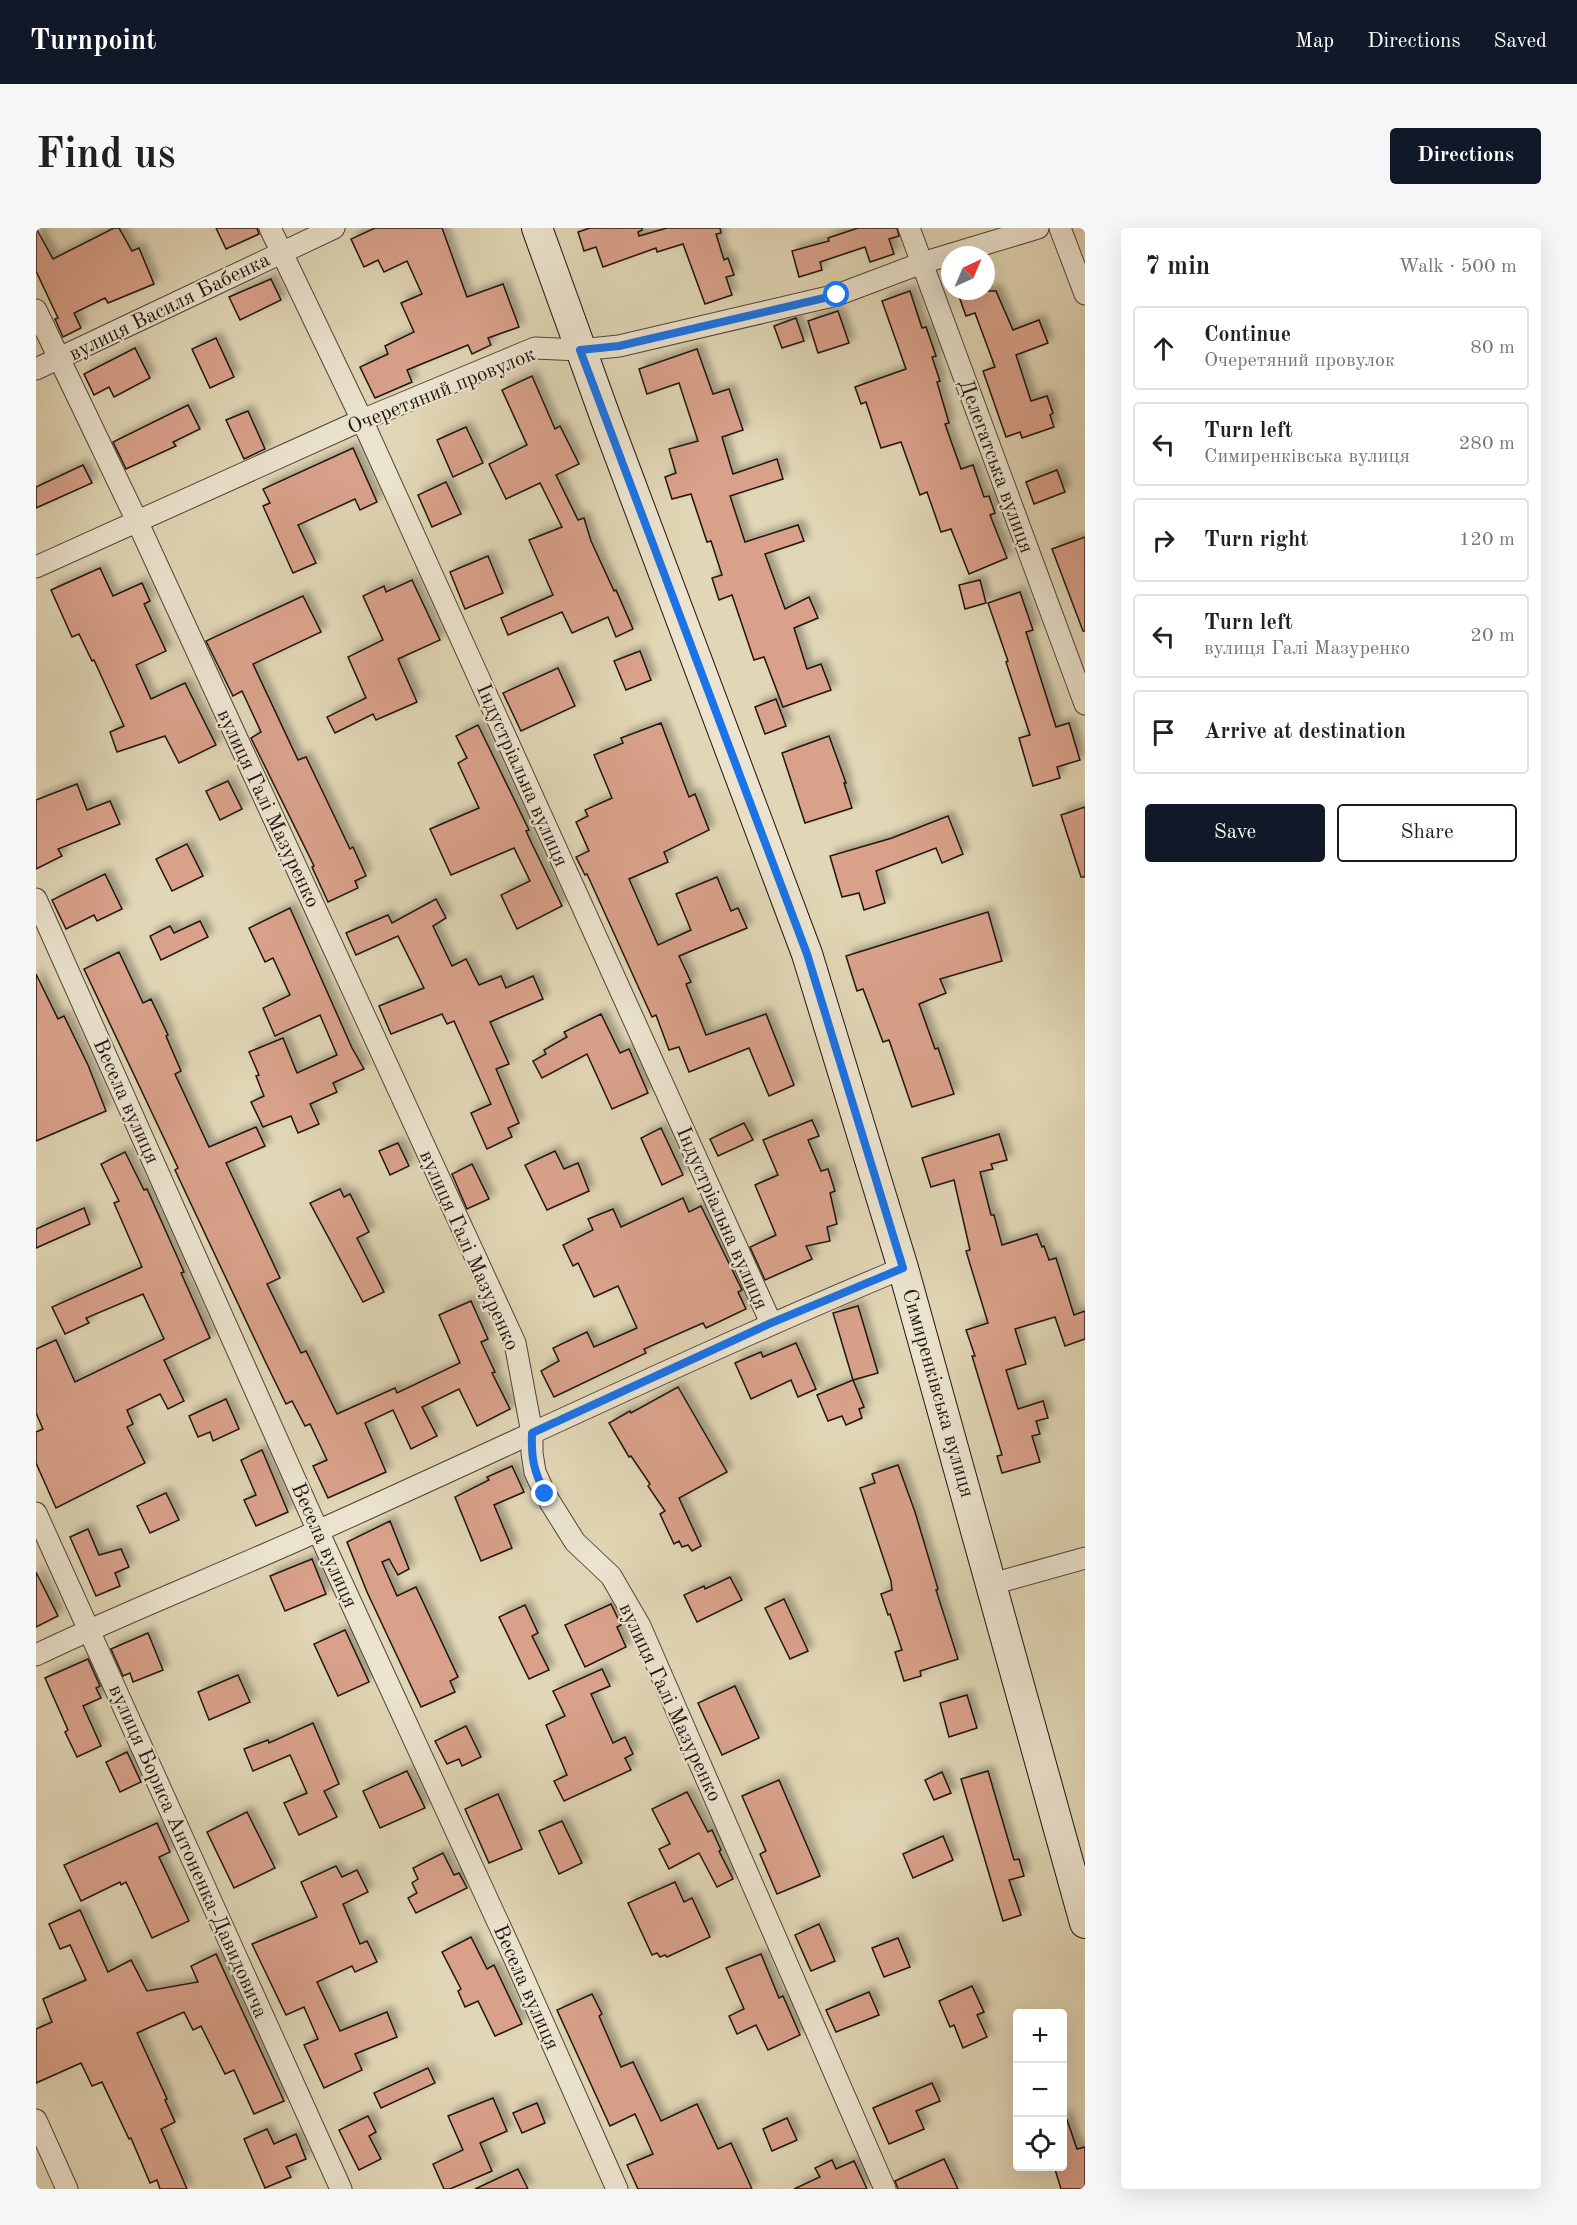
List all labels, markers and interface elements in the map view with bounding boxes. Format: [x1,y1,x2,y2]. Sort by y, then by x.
text: Turnpoint [30,28,157,56]
text: Map [1295,31,1334,52]
text: Directions [1367,31,1461,52]
text: Saved [1494,31,1547,52]
button: Directions [1390,128,1541,184]
text: Find us [36,135,175,177]
north arrow [941,246,995,300]
street label: вулиця Василя Бабенка [66,250,273,365]
text: 7 min [1145,254,1210,280]
text: Walk · 500 m [1398,257,1517,277]
route start [823,281,849,307]
text: Continue [1204,324,1291,346]
icon: ahead [1147,332,1180,365]
text: 80 m [1470,338,1515,358]
street label: Очеретяний провулок [345,344,539,439]
text: Очеретяний провулок [1204,351,1395,371]
street label: Делегатська вулиця [954,377,1037,556]
text: Turn left [1204,420,1293,442]
icon: left [1147,428,1180,461]
text: 280 m [1459,434,1515,454]
text: Симиренківська вулиця [1204,447,1410,467]
icon: right [1147,524,1180,557]
text: Turn right [1204,529,1308,551]
text: 120 m [1459,530,1515,550]
text: Turn left [1204,612,1293,634]
icon: left [1147,620,1180,653]
text: 20 m [1470,626,1515,646]
text: вулиця Галі Мазуренко [1204,639,1410,659]
street label: Індустріальна вулиця [472,681,571,870]
street label: вулиця Галі Мазуренко [212,706,323,911]
icon: arrive [1147,716,1180,749]
text: Arrive at destination [1204,721,1406,743]
button: Save [1145,804,1325,862]
button: Share [1337,804,1517,862]
street label: Весела вулиця [89,1036,163,1167]
street label: Індустріальна вулиця [672,1124,771,1313]
street label: вулиця Галі Мазуренко [415,1147,522,1354]
street label: Симиренківська вулиця [898,1287,977,1500]
street label: Весела вулиця [287,1480,361,1611]
route end [531,1480,557,1506]
street label: вулиця Галі Мазуренко [614,1600,725,1805]
street label: вулиця Бориса Антоненка-Давидовича [104,1682,271,2022]
street label: Весела вулиця [489,1922,563,2053]
map controls [1013,2009,1067,2171]
button: + [1013,2009,1067,2063]
button: − [1013,2063,1067,2117]
button: locate [1013,2117,1067,2171]

